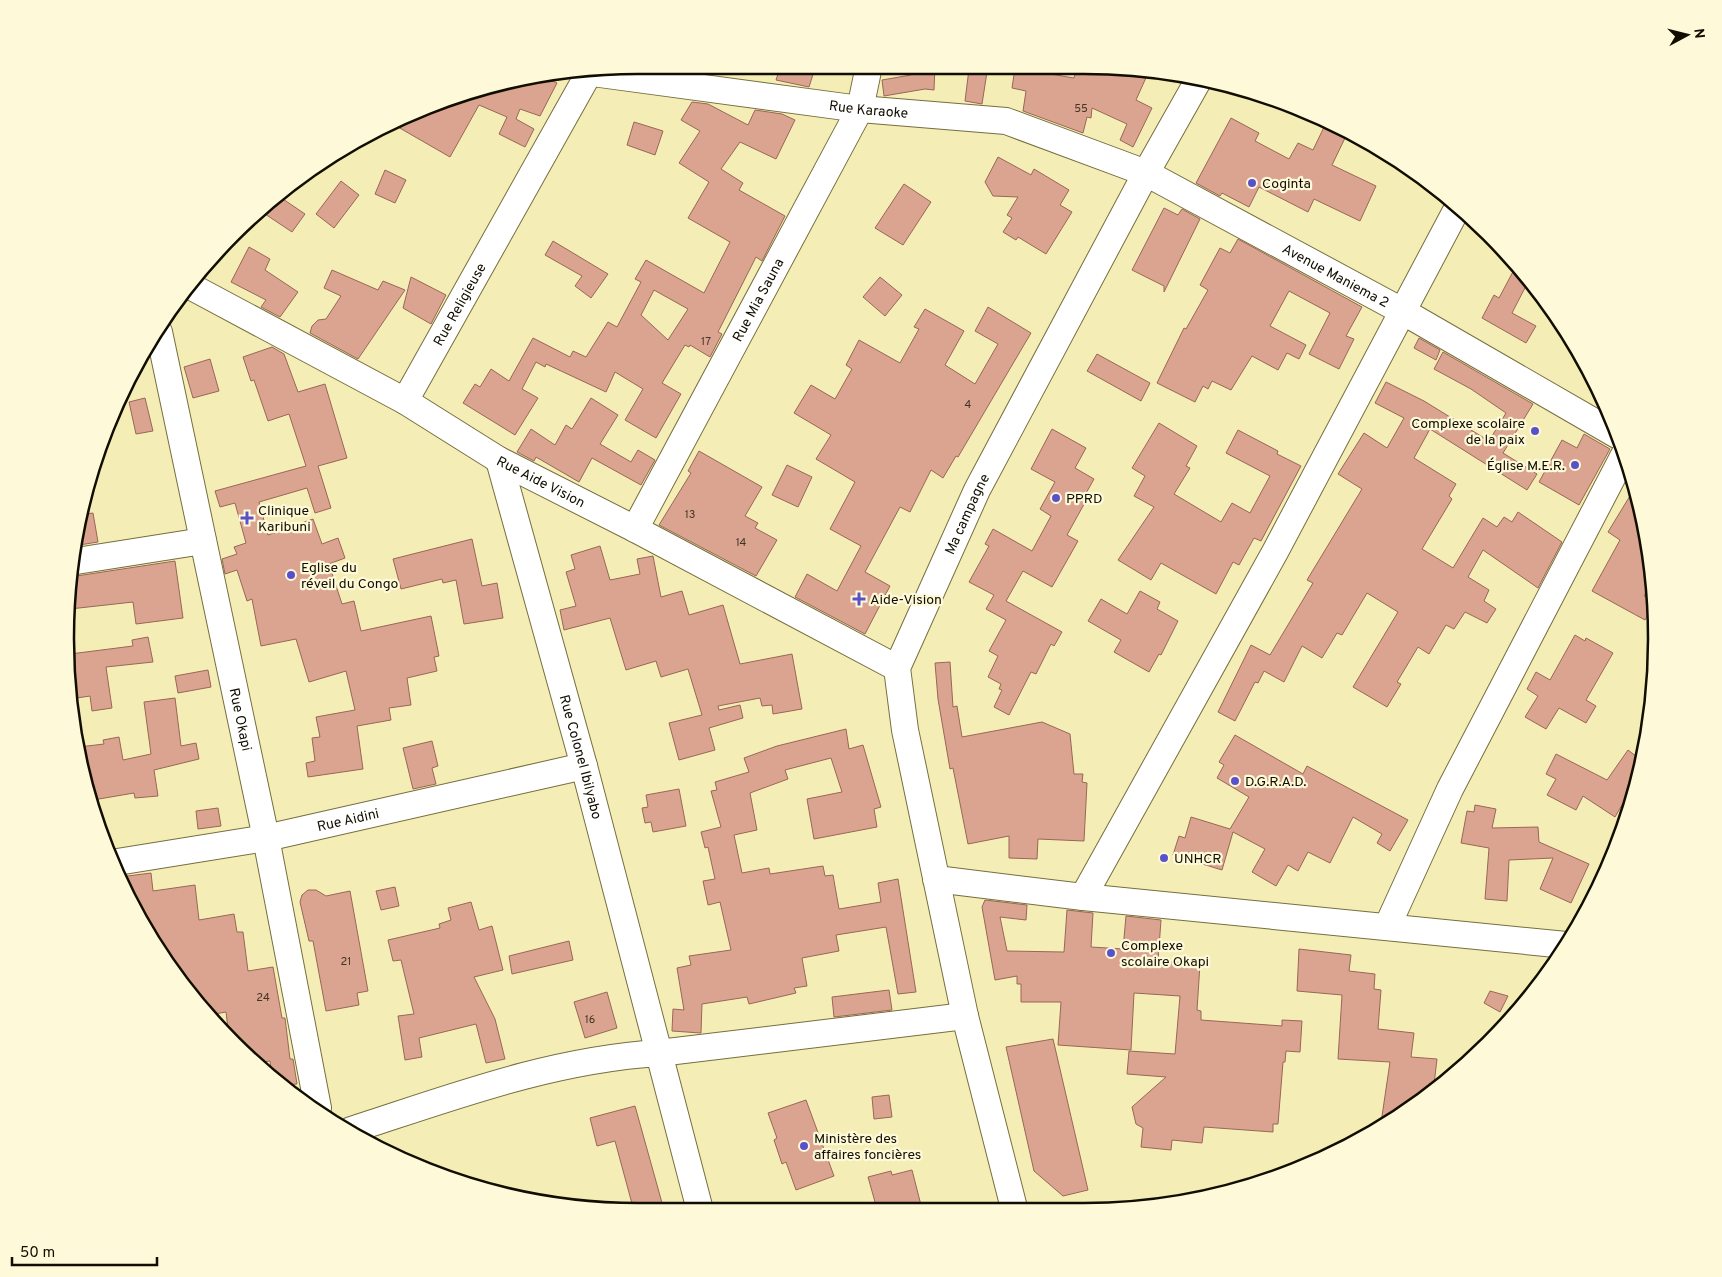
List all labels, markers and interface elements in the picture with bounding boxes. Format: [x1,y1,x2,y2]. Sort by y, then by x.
north arrow [1662,10,1712,60]
text: N [1689,28,1707,40]
street label: Rue Karaoke [828,98,909,123]
house number: 55 [1074,102,1088,116]
place label: Coginta [1262,176,1311,193]
marker: Coginta [1246,177,1258,189]
street label: Avenue Maniema 2 [1279,241,1391,312]
street label: Rue Mia Sauna [730,256,788,345]
street label: Rue Religieuse [431,260,491,349]
house number: 17 [701,335,711,349]
house number: 4 [965,398,972,412]
place label: Complexe scolaire de la paix [1411,416,1525,449]
marker: Complexe scolaire de la paix [1529,425,1541,437]
street label: Rue Aide Vision [493,453,587,512]
place label: Église M.E.R. [1487,457,1565,475]
marker: Église M.E.R. [1569,459,1581,471]
street label: Ma campagne [942,471,994,558]
place label: PPRD [1066,491,1103,508]
marker: PPRD [1050,492,1062,504]
place label: Clinique Karibuni [258,503,311,536]
house number: 13 [685,508,695,522]
marker: Clinique Karibuni [240,511,254,525]
house number: 14 [736,536,747,550]
place label: Eglise du réveil du Congo [301,560,399,593]
marker: Eglise du réveil du Congo [285,569,297,581]
marker: Aide-Vision [852,592,866,606]
place label: Aide-Vision [870,592,942,609]
street label: Rue Okapi [225,687,254,753]
street label: Rue Colonel Ibilyabo [555,693,605,821]
place label: D.G.R.A.D. [1245,774,1306,791]
marker: D.G.R.A.D. [1229,775,1241,787]
street label: Rue Aidini [316,806,381,836]
place label: UNHCR [1174,851,1222,868]
marker: UNHCR [1158,852,1170,864]
place label: Complexe scolaire Okapi [1121,938,1209,971]
marker: Complexe scolaire Okapi [1105,947,1117,959]
house number: 21 [341,955,351,969]
house number: 24 [256,991,270,1005]
house number: 16 [585,1013,595,1027]
place label: Ministère des affaires foncières [814,1131,921,1164]
marker: Ministère des affaires foncières [798,1140,810,1152]
scale bar [12,1234,158,1266]
text: 50 m [20,1244,55,1263]

